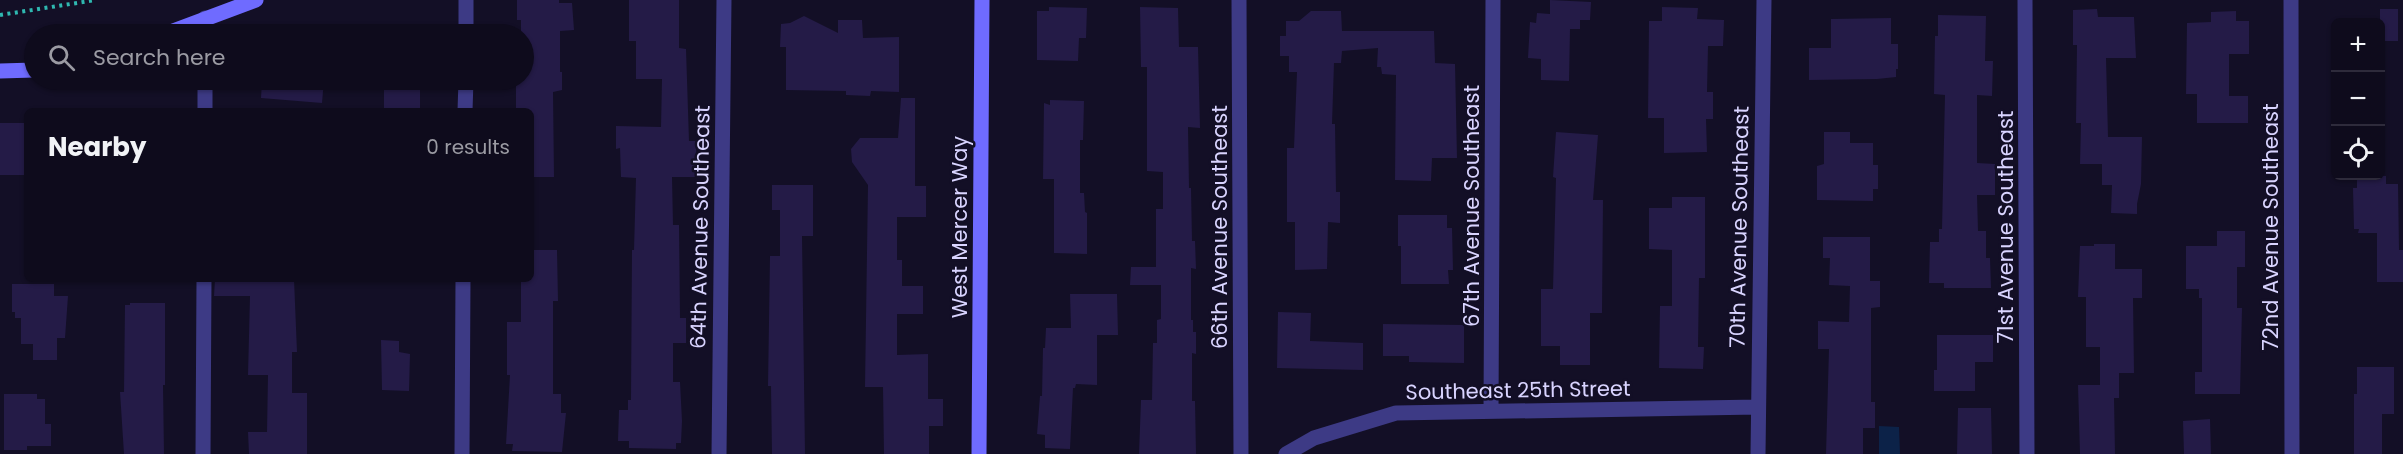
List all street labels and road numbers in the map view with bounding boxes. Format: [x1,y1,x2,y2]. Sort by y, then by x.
street label: 67th Avenue Southeast [1457,85,1486,327]
street label: 72nd Avenue Southeast [2256,103,2285,351]
street label: 64th Avenue Southeast [683,105,717,349]
street label: 66th Avenue Southeast [1205,105,1234,349]
street label: 70th Avenue Southeast [1722,106,1756,348]
street label: 71st Avenue Southeast [1991,111,2020,343]
street label: West Mercer Way [945,136,974,318]
street label: Southeast 25th Street [1405,374,1631,406]

